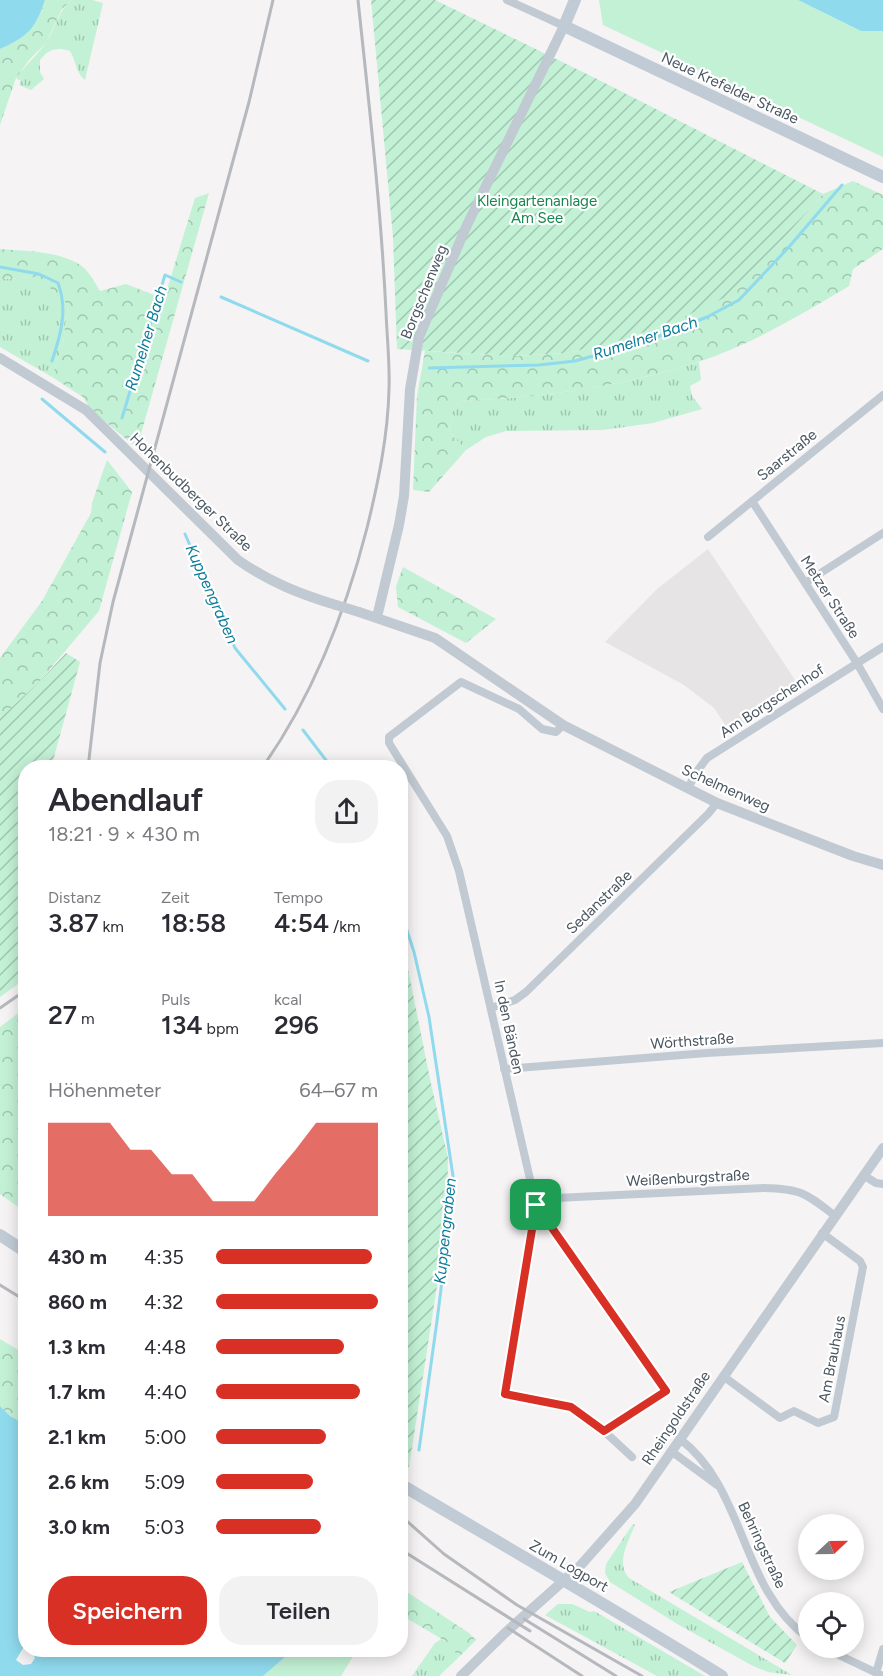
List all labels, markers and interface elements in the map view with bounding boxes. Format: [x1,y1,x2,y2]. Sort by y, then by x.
street label: Neue Krefelder Straße [658,48,802,128]
park label: Kleingartenanlage Am See [477,192,597,227]
street label: Borgschenweg [397,242,451,342]
water label: Rumelner Bach [121,283,171,393]
water label: Rumelner Bach [590,312,700,364]
street label: Saarstraße [754,425,820,485]
street label: Hohenbudberger Straße [126,429,256,555]
water label: Kuppengraben [182,541,242,647]
street label: Metzer Straße [797,552,863,642]
street label: Am Borgschenhof [716,660,828,742]
street label: Schelmenweg [679,760,773,816]
text: Abendlauf [48,780,203,819]
button: share [315,780,378,843]
text: 18:21 · 9 × 430 m [48,822,200,846]
street label: Sedanstraße [562,866,636,938]
text: Distanz [48,888,101,907]
text: Zeit [161,888,190,907]
text: Tempo [274,888,323,907]
text: 3.87 [48,907,99,939]
text: 18:58 [161,907,226,939]
text: 4:54 [274,907,329,939]
text: km [99,917,124,936]
text: /km [329,917,361,936]
street label: In den Bänden [490,978,528,1076]
text: Puls [161,990,190,1009]
text: kcal [274,990,302,1009]
text: 27 [48,999,77,1031]
text: m [77,1009,95,1028]
text: 134 [161,1009,203,1041]
text: 296 [274,1009,319,1041]
text: bpm [203,1019,239,1038]
street label: Wörthstraße [650,1029,734,1053]
text: Höhenmeter [48,1078,161,1102]
text: 64–67 m [299,1078,378,1102]
street label: Weißenburgstraße [626,1166,750,1190]
water label: Kuppengraben [430,1177,460,1285]
pin [510,1179,561,1230]
icon: arrive [519,1188,552,1221]
text: 430 m [48,1245,107,1269]
text: 4:35 [144,1245,184,1269]
text: 860 m [48,1290,107,1314]
text: 4:32 [144,1290,184,1314]
street label: Am Brauhaus [815,1314,849,1404]
text: 1.3 km [48,1335,105,1359]
text: 4:48 [144,1335,186,1359]
street label: Rheingoldstraße [638,1368,714,1468]
text: 1.7 km [48,1380,105,1404]
text: 4:40 [144,1380,187,1404]
text: 2.1 km [48,1425,106,1449]
text: 5:00 [144,1425,186,1449]
text: 2.6 km [48,1470,109,1494]
text: 5:09 [144,1470,185,1494]
street label: Behringstraße [734,1499,790,1591]
north arrow [798,1514,864,1580]
map controls [798,1514,864,1658]
text: 3.0 km [48,1515,110,1539]
text: 5:03 [144,1515,184,1539]
street label: Zum Logport [526,1536,612,1596]
button: Speichern [48,1576,207,1645]
button: Teilen [219,1576,378,1645]
button: locate [798,1592,864,1658]

